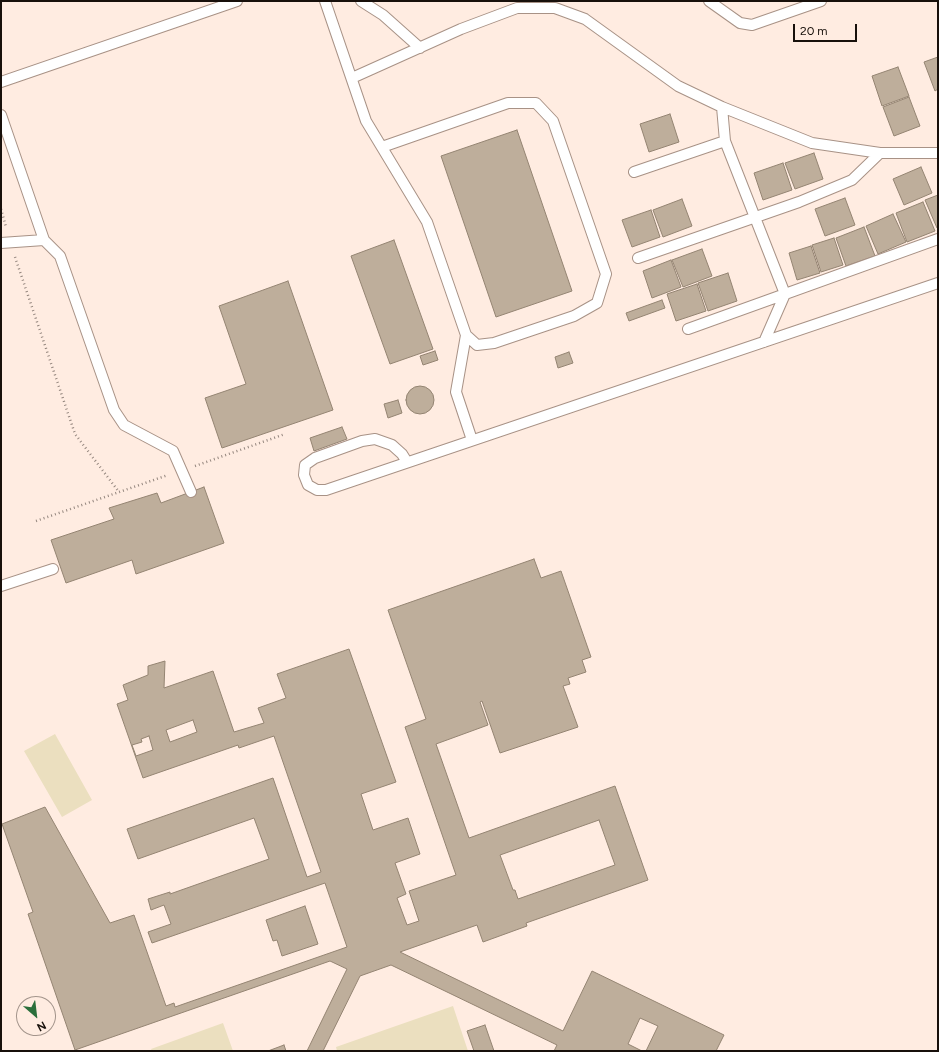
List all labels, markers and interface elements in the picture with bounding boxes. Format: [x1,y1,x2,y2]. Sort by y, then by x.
scale bar [795,16,859,42]
text: 20 m [800,24,828,38]
north arrow [16,996,56,1036]
text: N [35,1018,48,1034]

